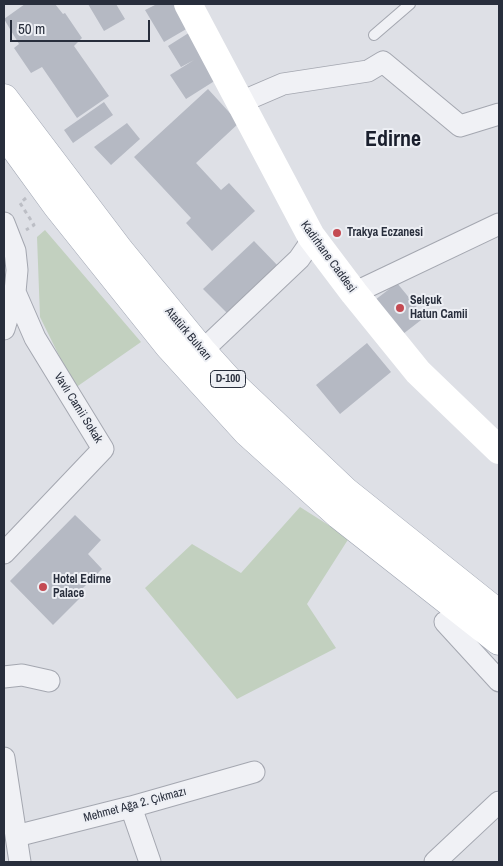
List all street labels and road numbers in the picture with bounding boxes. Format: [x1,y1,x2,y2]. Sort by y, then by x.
street label: Kadirhane Caddesi [297,218,359,296]
street label: Atatürk Bulvarı [162,305,214,363]
street label: Vavlı Camii Sokak [51,370,105,446]
road number: D-100 [210,370,246,388]
street label: Mehmet Ağa 2. Çıkmazı [82,784,188,826]

